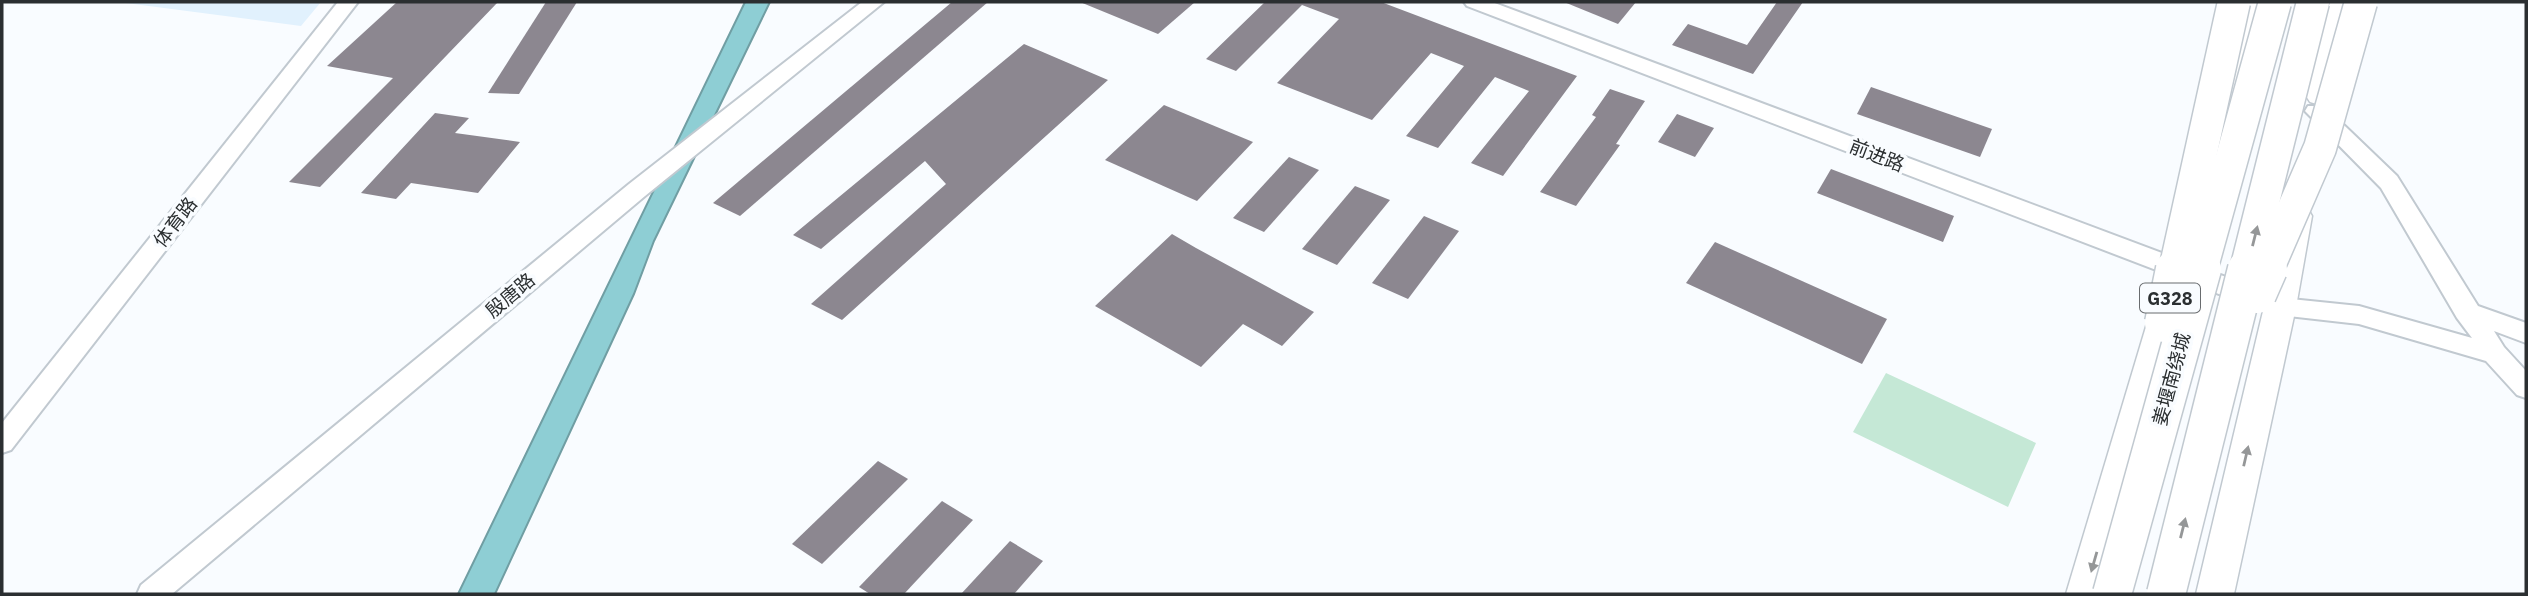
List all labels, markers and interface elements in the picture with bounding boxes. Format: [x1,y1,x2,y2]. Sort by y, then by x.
street label: 前进路 [1846,134,1908,176]
street label: 体育路 [148,192,202,252]
one-way arrow [2250,225,2261,247]
street label: 殷唐路 [480,267,540,323]
road number: G328 [2140,284,2200,312]
street label: 姜堰南绕城 [2147,330,2195,428]
one-way arrow [2241,445,2252,467]
one-way arrow [2178,517,2189,539]
one-way arrow [2088,552,2098,573]

